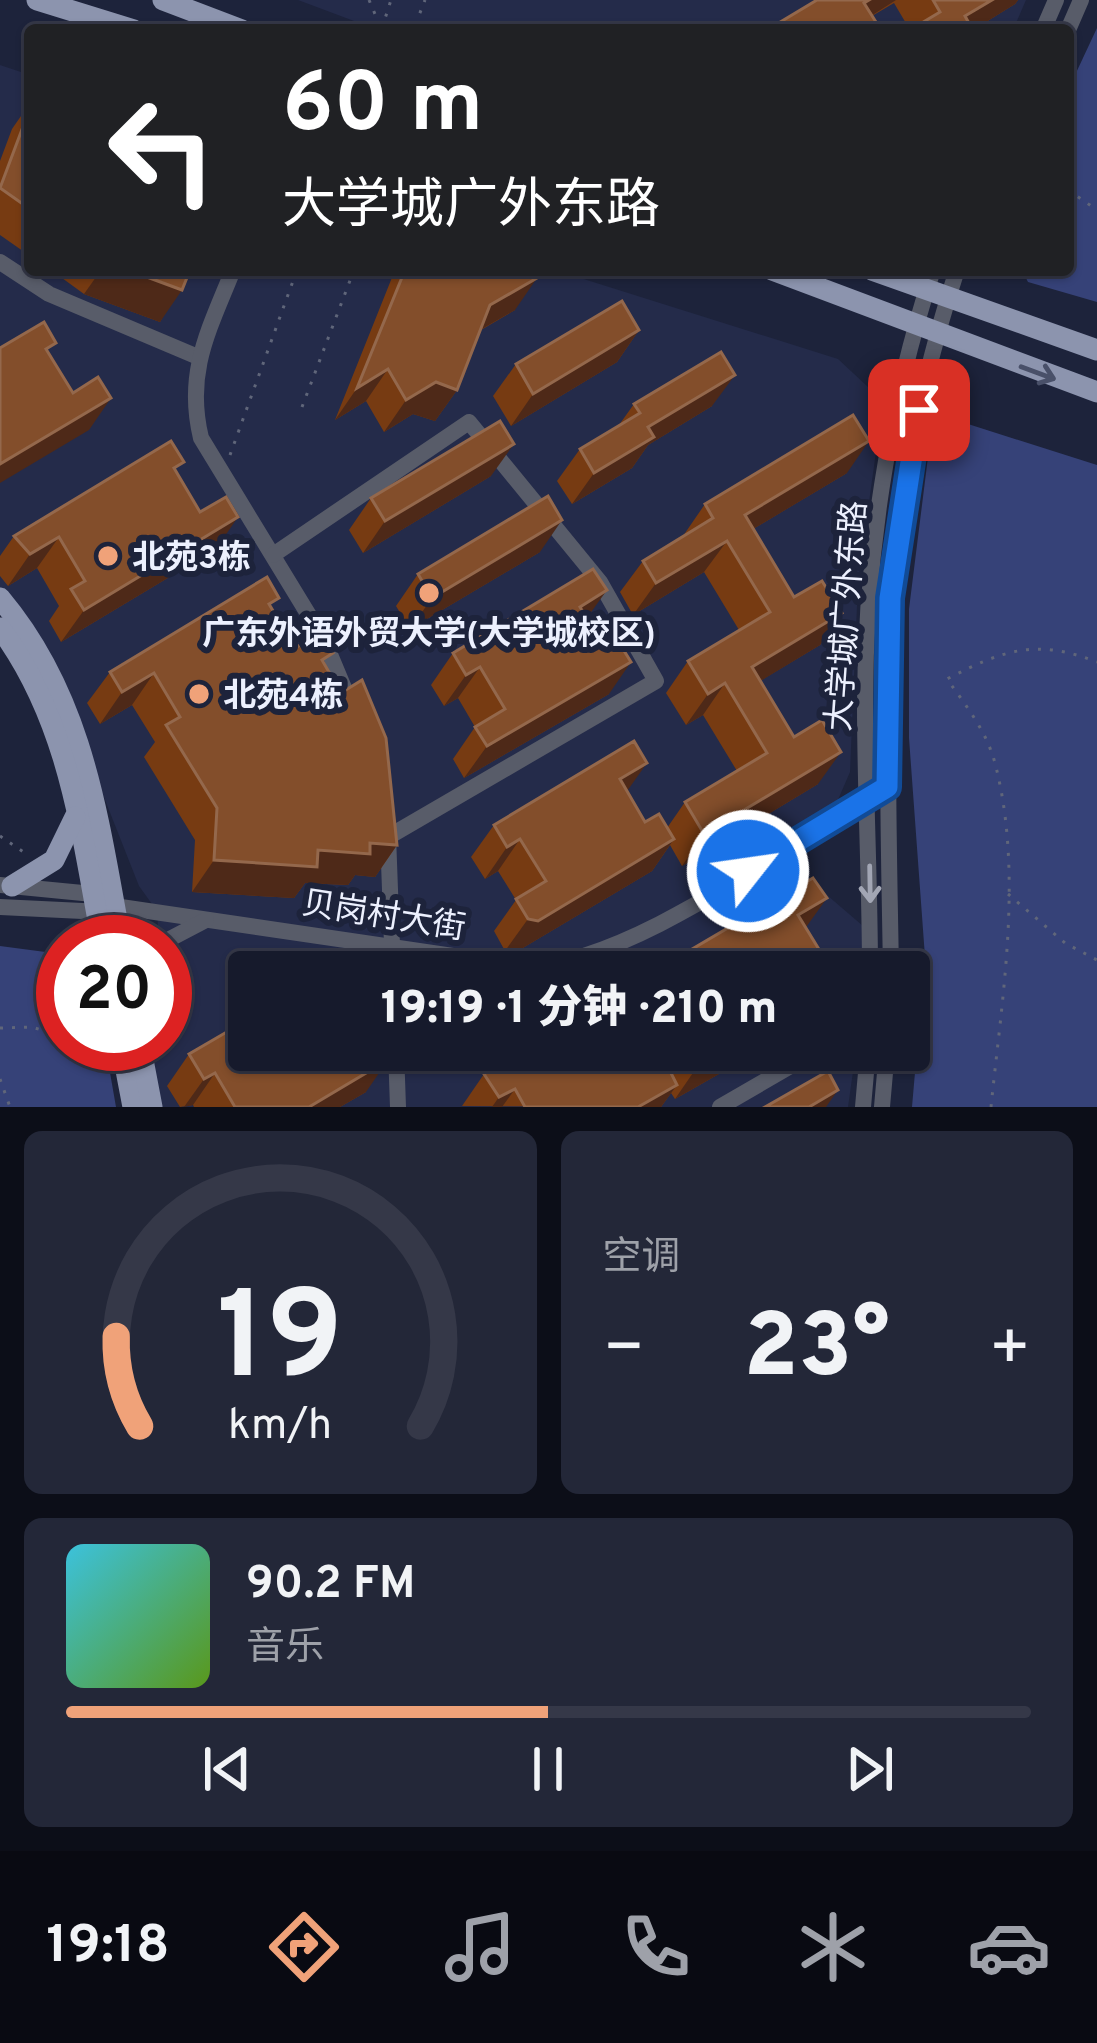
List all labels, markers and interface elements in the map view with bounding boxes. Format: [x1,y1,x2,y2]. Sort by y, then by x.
text: 60 m [282,55,483,161]
icon: left [84,72,240,228]
text: 大学城广外东路 [282,174,660,243]
pin [868,359,970,461]
one-way arrow [1019,364,1056,385]
icon: arrive [886,377,952,443]
street label: 大学城广外东路 [820,500,878,733]
place label: 北苑3栋 [132,539,251,581]
marker: 北苑3栋 [95,543,121,569]
marker: 广东外语外贸大学(大学城校区) [416,580,442,606]
place label: 广东外语外贸大学(大学城校区) [202,615,656,657]
place label: 北苑4栋 [223,677,343,719]
marker: 北苑4栋 [186,681,212,707]
position arrow [685,808,811,934]
one-way arrow [859,864,881,903]
street label: 贝岗村大街 [299,884,468,952]
speed limit sign: 20 [36,915,192,1071]
text: 19:19 · 1 分钟 · 210 m [381,982,777,1039]
text: 空调 [603,1235,681,1284]
text: 19 [217,1265,344,1423]
text: 23° [743,1295,890,1408]
text: − [603,1310,645,1393]
text: + [988,1310,1031,1393]
text: km/h [228,1399,332,1453]
text: 90.2 FM [246,1557,415,1614]
text: 音乐 [246,1625,324,1674]
icon: previous [194,1736,260,1802]
icon: pause [515,1736,581,1802]
icon: next [837,1736,903,1802]
icon: directions [262,1905,346,1989]
icon: music [438,1905,522,1989]
icon: phone [614,1905,698,1989]
icon: climate [791,1905,875,1989]
icon: car [967,1905,1051,1989]
text: 19:18 [46,1913,170,1982]

